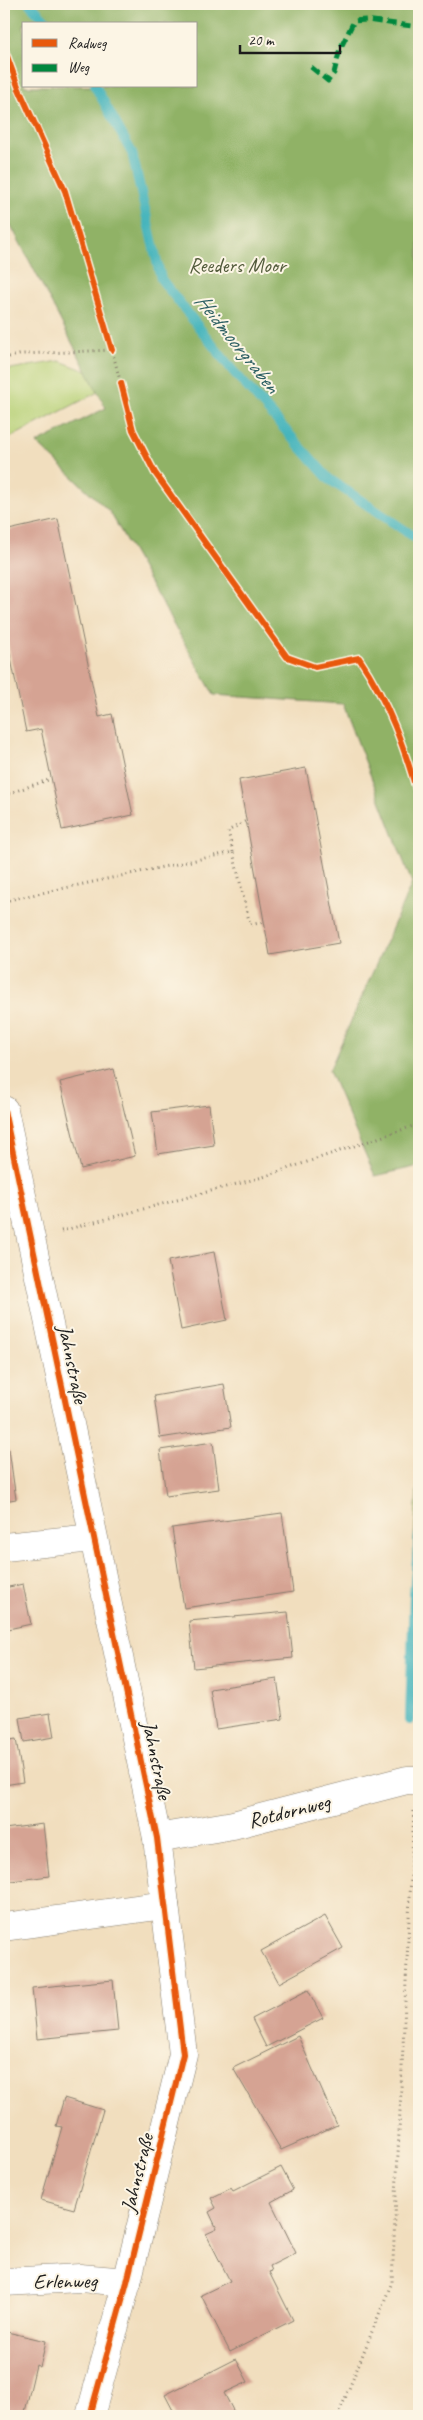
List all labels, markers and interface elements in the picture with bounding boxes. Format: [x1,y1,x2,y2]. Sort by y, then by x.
legend [22,22,198,88]
scale bar [240,22,340,54]
text: 20 m [248,31,275,50]
text: Radweg [68,34,108,53]
text: Weg [68,58,90,77]
park label: Reeders Moor [188,252,288,278]
water label: Heidmoorgraben [188,287,287,400]
street label: Jahnstraße [52,1321,94,1408]
street label: Jahnstraße [136,1717,178,1804]
street label: Rotdornweg [245,1788,334,1834]
street label: Jahnstraße [114,2129,160,2216]
street label: Erlenweg [33,2267,99,2295]

